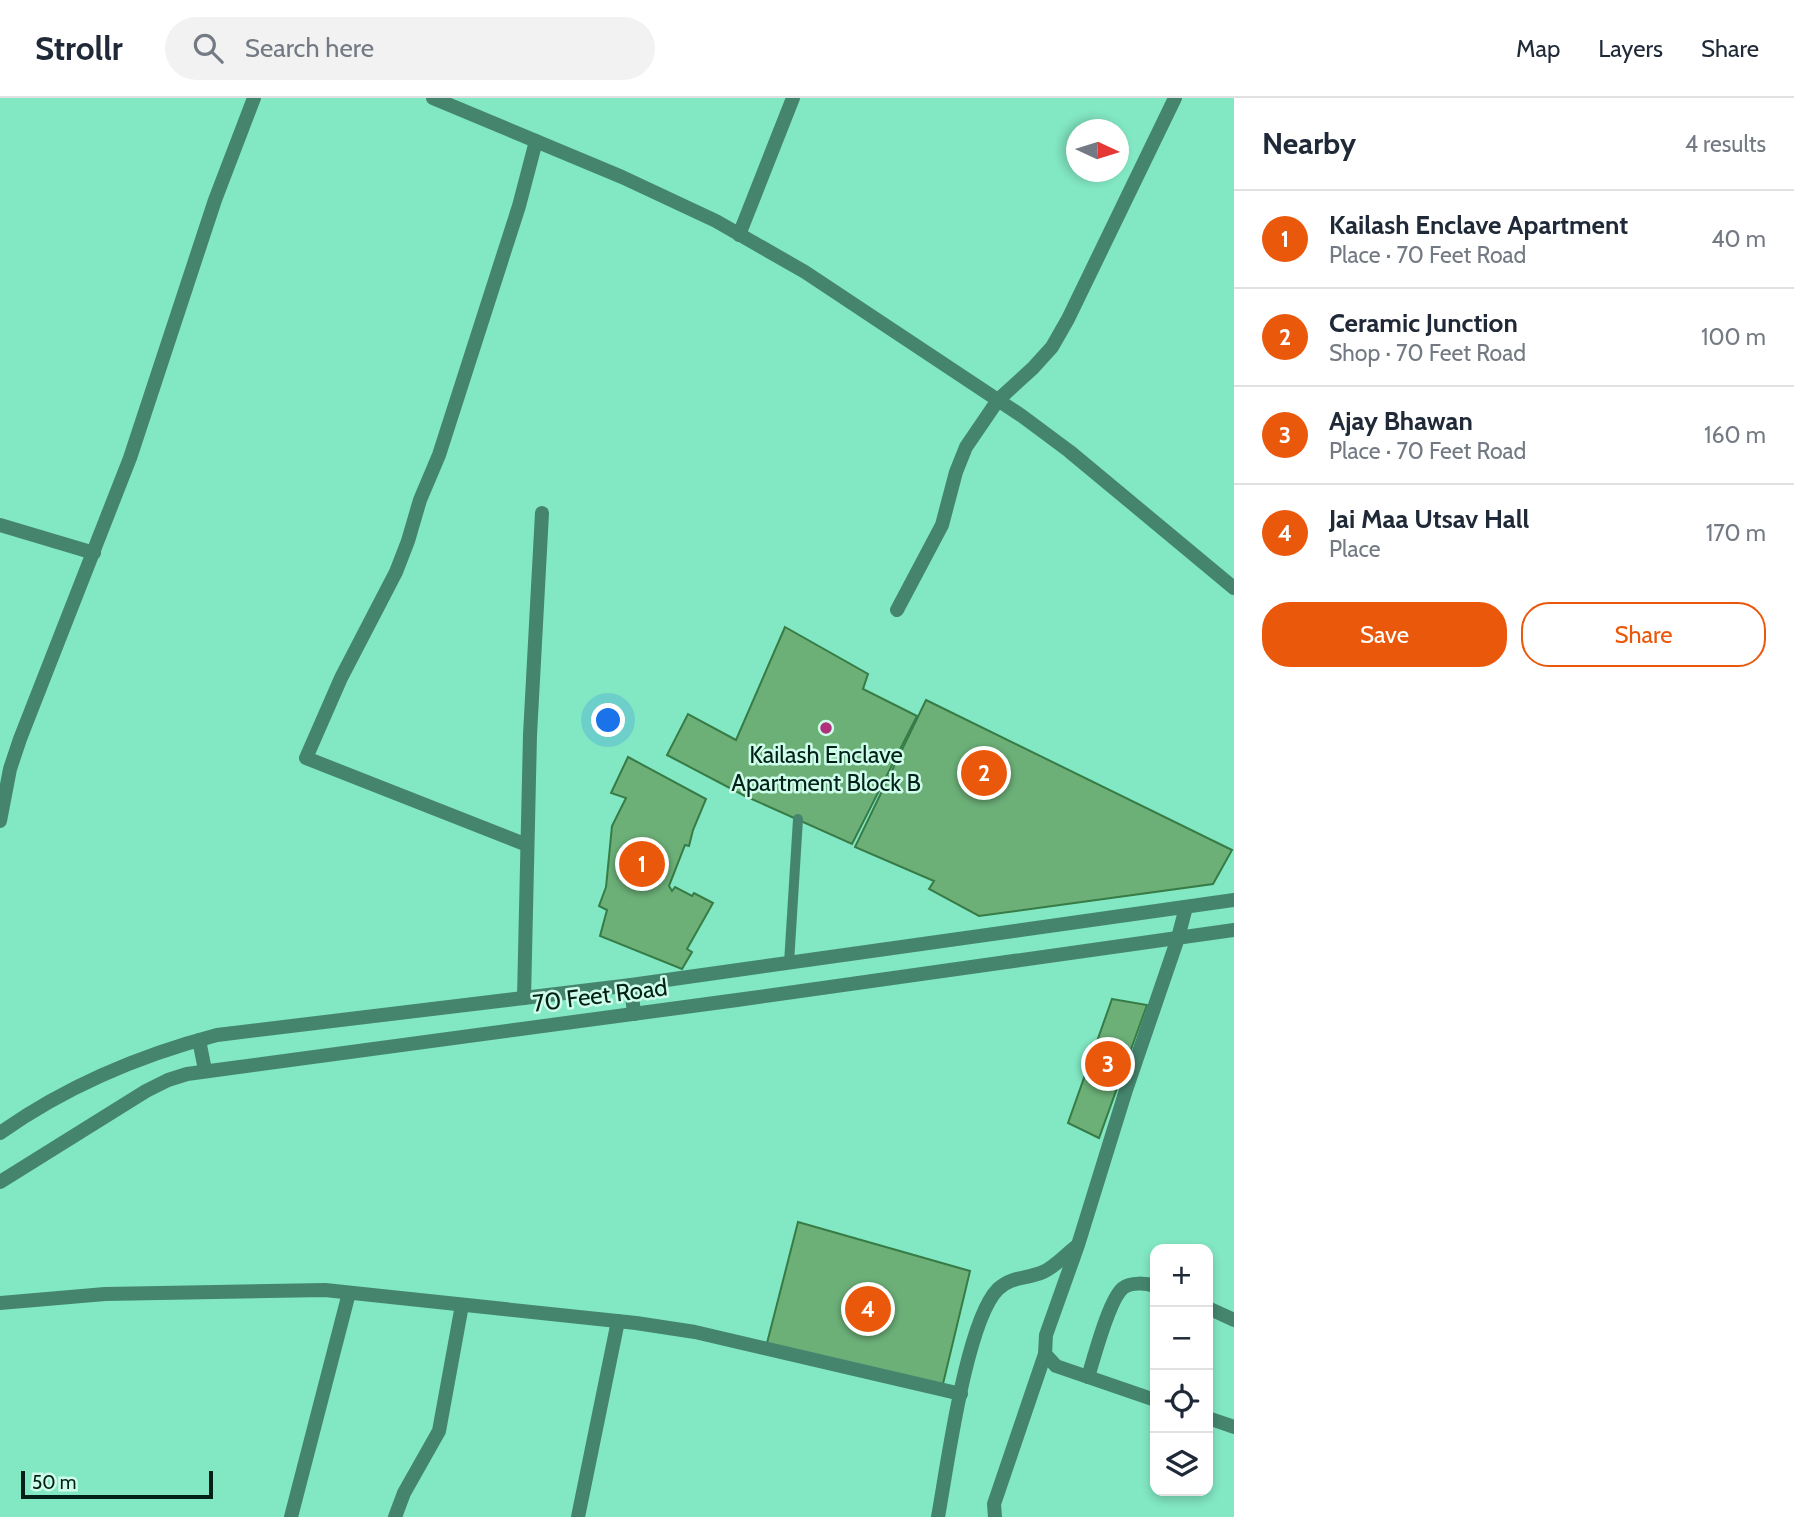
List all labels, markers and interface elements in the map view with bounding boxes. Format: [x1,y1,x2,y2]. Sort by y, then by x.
search box [165,17,655,80]
text: Strollr [35,28,123,68]
icon: search [189,29,227,67]
text: Search here [245,32,374,64]
text: Map [1516,34,1560,63]
text: Layers [1598,34,1663,63]
text: Share [1701,34,1759,63]
north arrow [1066,119,1129,182]
text: Nearby [1262,125,1356,162]
text: 4 results [1685,130,1766,158]
text: Kailash Enclave Apartment [1329,209,1628,241]
text: 1 [1281,225,1289,253]
text: 40 m [1711,225,1766,253]
text: Place · 70 Feet Road [1329,241,1526,269]
text: Ceramic Junction [1329,307,1518,339]
text: 2 [1279,323,1291,351]
text: 100 m [1701,323,1766,351]
text: Shop · 70 Feet Road [1329,339,1526,367]
text: Ajay Bhawan [1329,405,1473,437]
text: 3 [1279,421,1291,449]
text: 160 m [1704,421,1766,449]
text: Place · 70 Feet Road [1329,437,1526,465]
text: Jai Maa Utsav Hall [1329,503,1529,535]
text: 4 [1278,519,1292,547]
text: 170 m [1706,519,1766,547]
text: Place [1329,535,1381,563]
button: Save [1262,602,1507,667]
button: Share [1521,602,1766,667]
your location [591,703,625,737]
marker: Kailash Enclave Apartment Block B [818,720,834,736]
place label: Kailash Enclave Apartment Block B [731,740,921,797]
pin: 2 [961,747,1007,799]
pin: 1 [619,838,665,890]
street label: 70 Feet Road [531,972,669,1018]
pin: 3 [1085,1038,1131,1090]
map controls [1150,1244,1213,1496]
button: + [1150,1244,1213,1307]
pin: 4 [845,1283,891,1335]
button: − [1150,1307,1213,1370]
button: locate [1150,1370,1213,1433]
button: layers [1150,1433,1213,1496]
scale bar [21,1468,214,1500]
text: 50 m [32,1471,76,1494]

